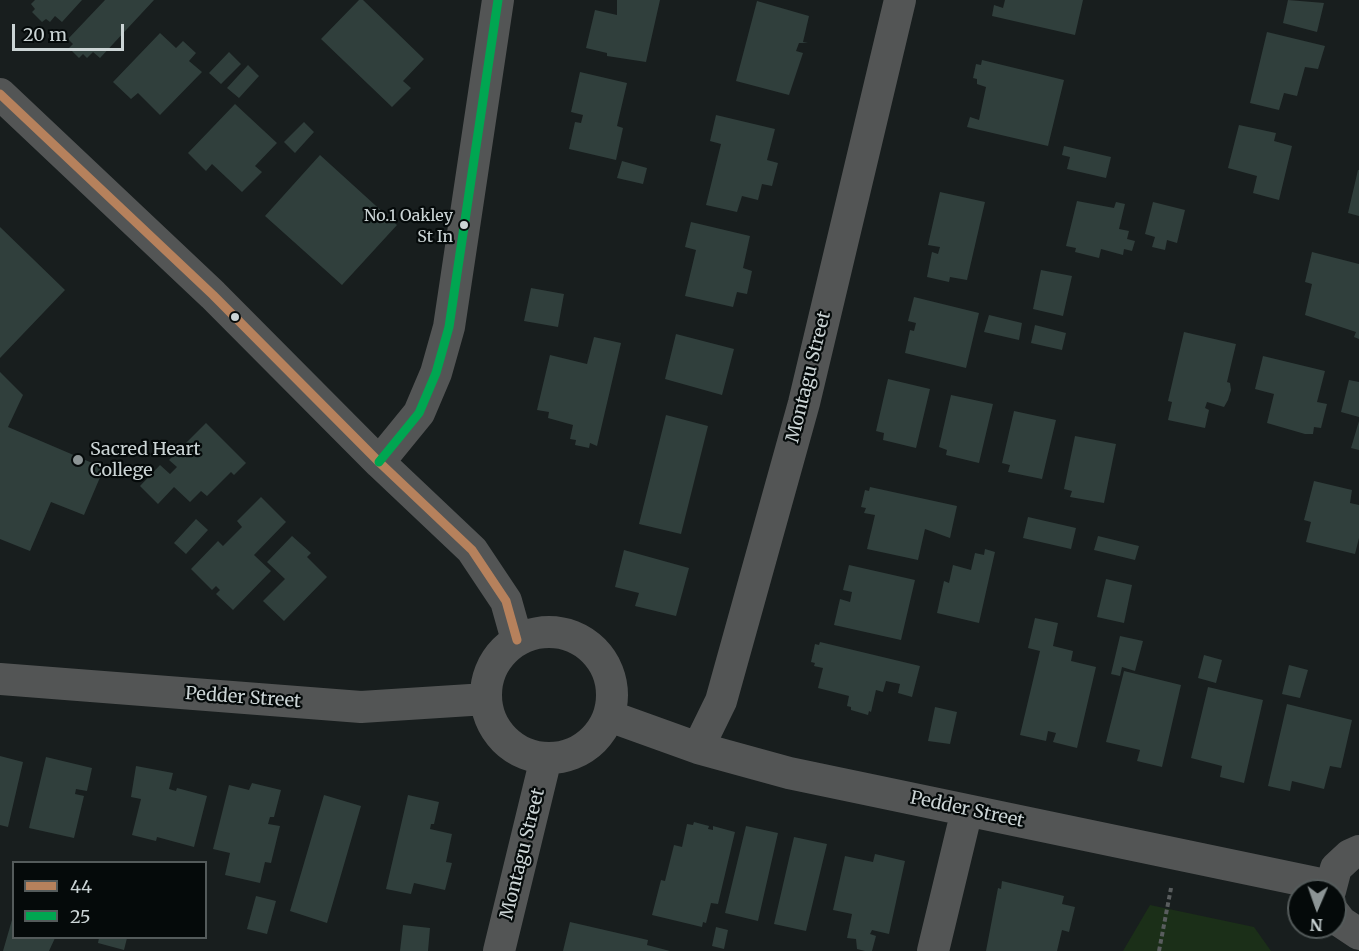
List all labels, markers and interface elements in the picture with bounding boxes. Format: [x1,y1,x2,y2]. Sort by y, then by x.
scale bar [15,12,128,50]
text: 20 m [23,23,67,46]
place label: No.1 Oakley St In [364,206,453,244]
marker: No.1 Oakley St In [458,219,470,231]
street label: Montagu Street [782,309,836,445]
unlabelled marker [229,311,241,323]
place label: Sacred Heart College [90,439,201,482]
marker: Sacred Heart College [71,453,85,467]
street label: Pedder Street [184,683,302,713]
street label: Montagu Street [496,786,550,922]
street label: Pedder Street [908,787,1026,833]
legend [12,861,207,939]
text: 44 [70,875,92,898]
north arrow [1287,879,1347,939]
text: 25 [70,905,91,928]
text: N [1310,915,1323,935]

